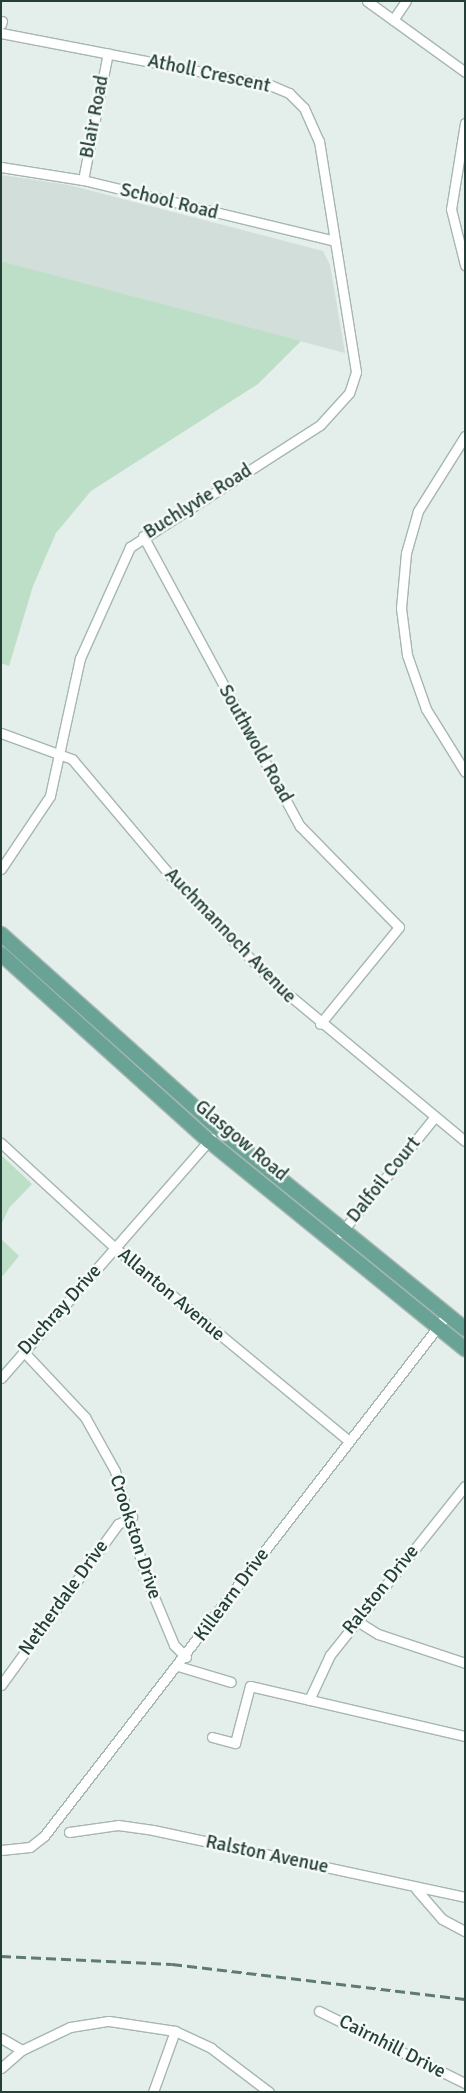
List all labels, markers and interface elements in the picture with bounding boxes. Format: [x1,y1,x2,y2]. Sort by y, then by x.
street label: Atholl Crescent [146,50,272,98]
street label: Blair Road [76,74,114,160]
street label: School Road [118,179,220,225]
street label: Buchlyvie Road [140,460,256,544]
street label: Southwold Road [213,681,297,807]
street label: Auchmannoch Avenue [159,864,301,1008]
street label: Glasgow Road [190,1096,292,1186]
street label: Dalfoil Court [342,1132,426,1228]
street label: Allanton Avenue [113,1244,229,1346]
street label: Duchray Drive [13,1260,107,1360]
street label: Crookston Drive [104,1472,166,1602]
street label: Netherdale Drive [15,1536,113,1660]
street label: Ralston Drive [338,1541,424,1639]
street label: Killearn Drive [190,1544,274,1646]
street label: Ralston Avenue [203,1831,331,1879]
street label: Cairnhill Drive [335,2010,449,2084]

